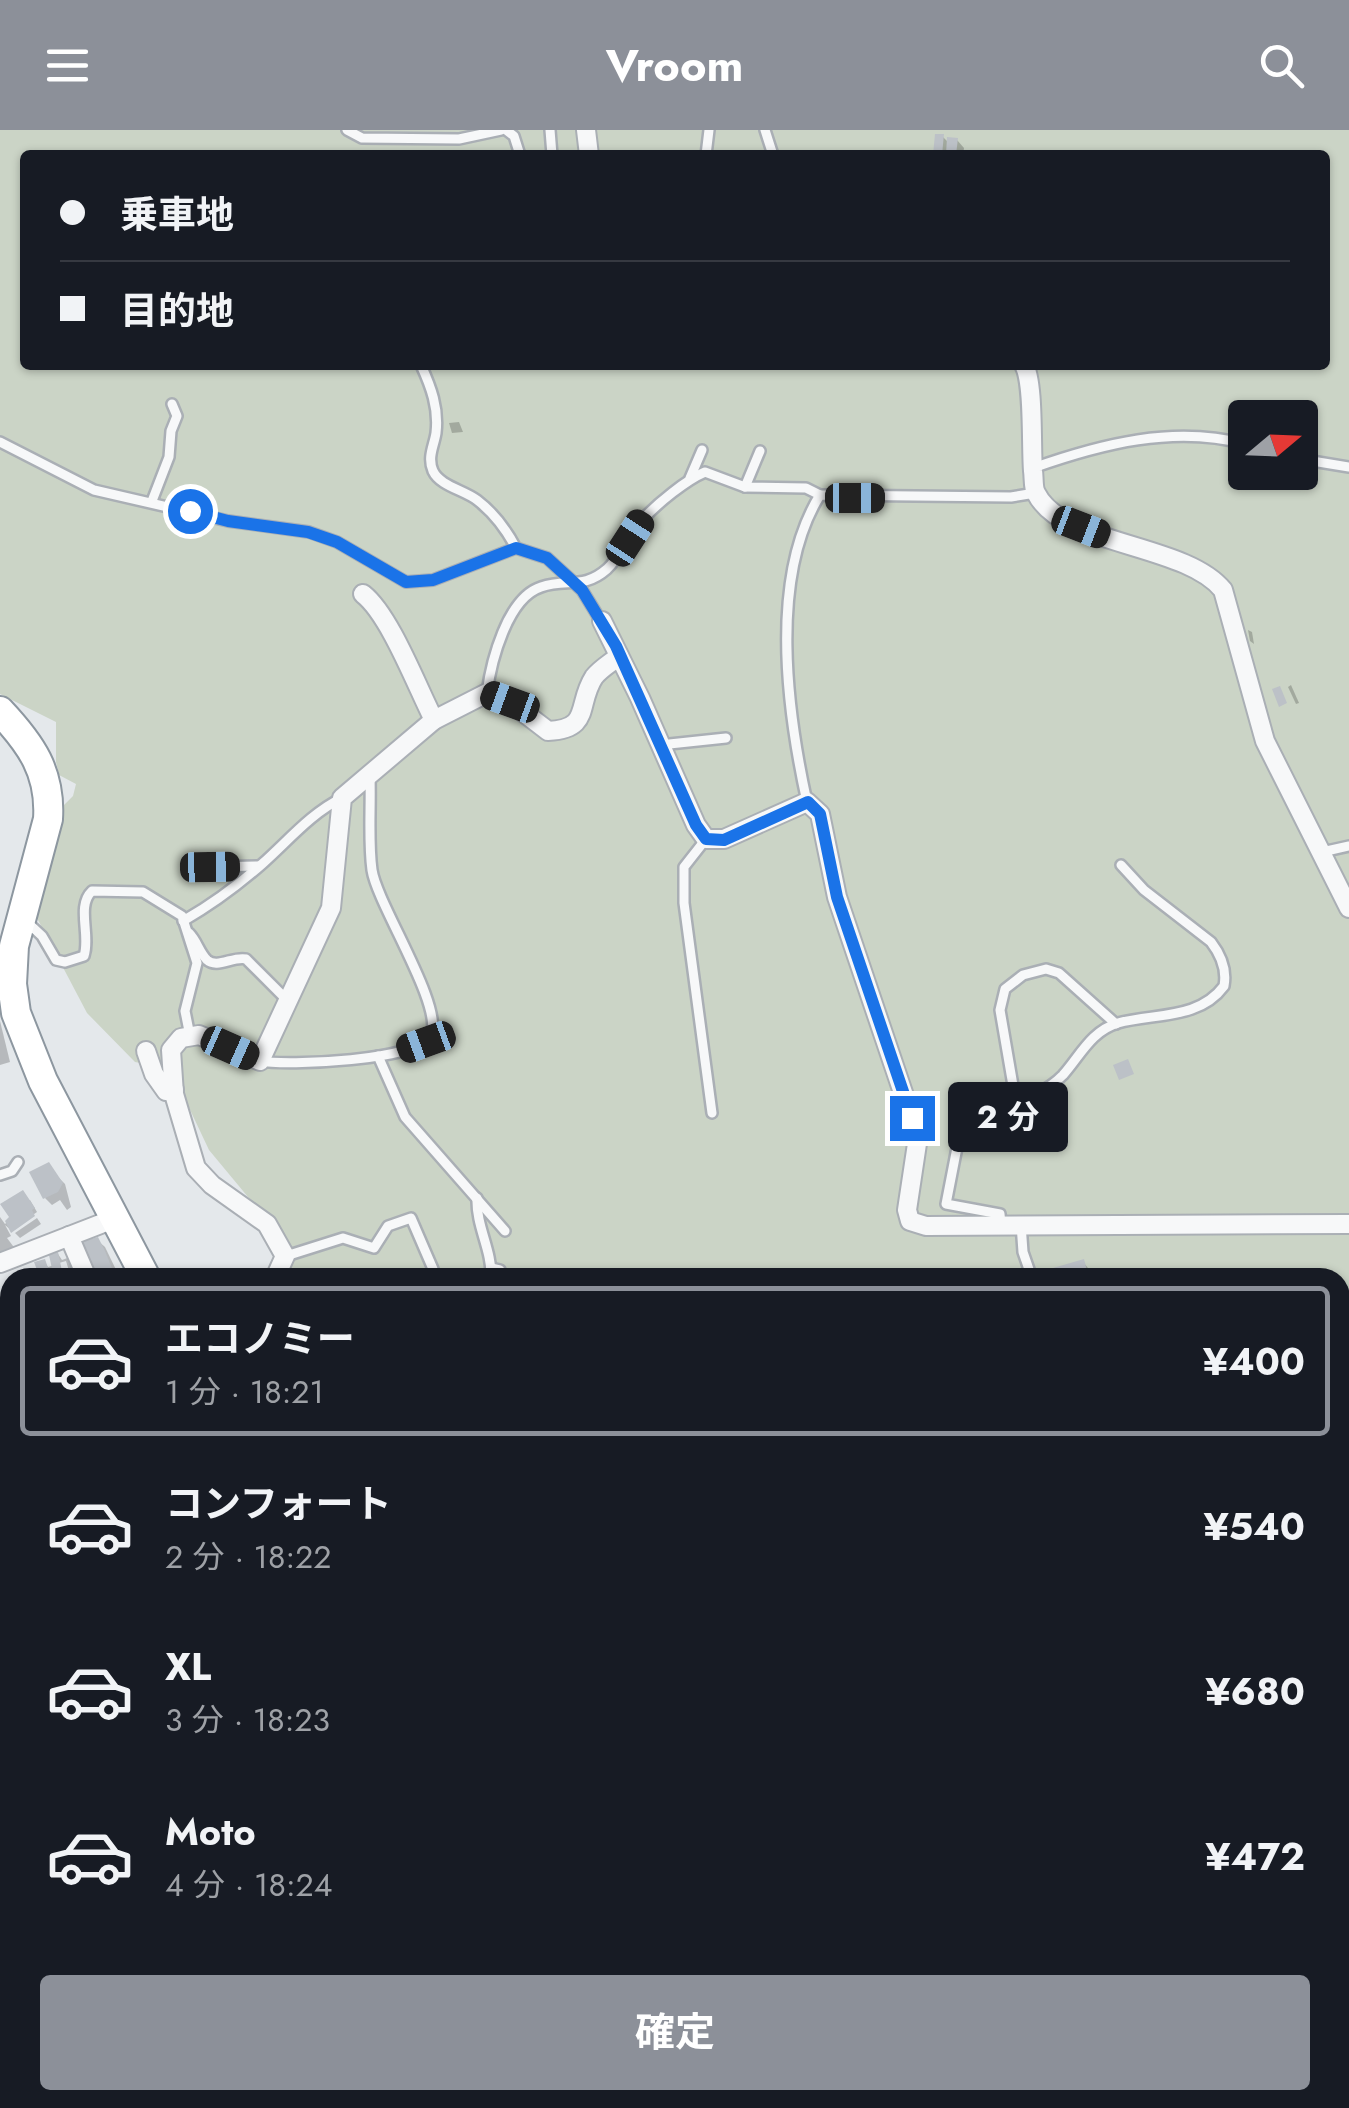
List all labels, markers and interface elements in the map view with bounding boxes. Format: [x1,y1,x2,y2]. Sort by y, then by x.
text: Vroom [606,33,743,98]
icon: menu [40,38,95,93]
icon: search [1254,38,1309,93]
text: 乗車地 [120,187,234,242]
text: 目的地 [120,283,234,338]
north arrow [1228,400,1318,490]
map controls [1228,400,1318,490]
car [825,483,885,513]
route start [168,489,213,534]
car [1048,502,1114,552]
car [601,505,659,571]
car [477,678,543,726]
car [180,851,240,883]
car [393,1018,459,1066]
car [196,1022,264,1074]
callout: 2 分 [947,1083,1067,1153]
text: 2 分 [977,1094,1039,1140]
route end [890,1096,935,1141]
text: エコノミー [165,1311,355,1366]
icon: car [45,1316,135,1406]
text: ¥400 [1203,1334,1305,1389]
text: 1 分 · 18:21 [165,1369,324,1415]
text: コンフォート [165,1476,392,1531]
icon: car [45,1481,135,1571]
text: ¥540 [1203,1499,1305,1554]
text: 2 分 · 18:22 [165,1534,332,1580]
text: XL [165,1639,211,1694]
icon: car [45,1646,135,1736]
text: ¥680 [1205,1664,1305,1719]
text: 3 分 · 18:23 [165,1697,330,1743]
text: Moto [165,1804,256,1859]
icon: car [45,1811,135,1901]
text: ¥472 [1205,1829,1305,1884]
text: 4 分 · 18:24 [165,1862,332,1908]
button: 確定 [40,1975,1310,2090]

